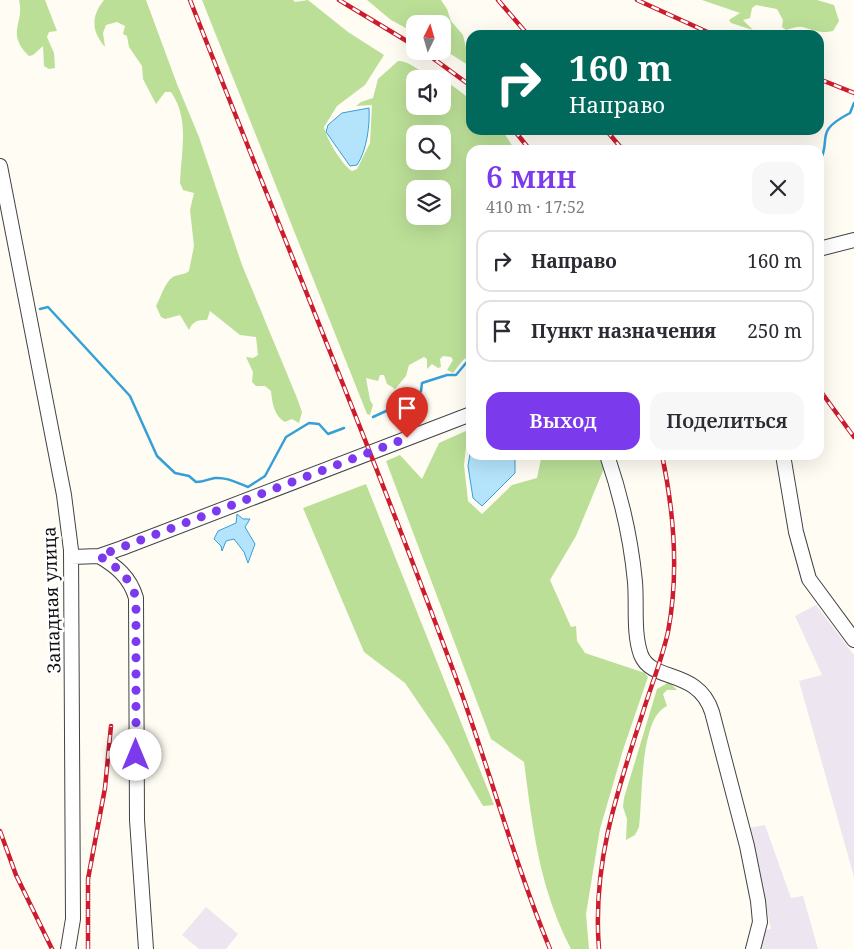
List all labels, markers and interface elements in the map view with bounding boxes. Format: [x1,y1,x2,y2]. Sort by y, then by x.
north arrow [406,15,451,60]
map controls [406,15,451,225]
text: 160 m [569,44,672,91]
icon: right [486,50,551,115]
button: sound [406,70,451,115]
text: Направо [569,89,665,119]
button: search [406,125,451,170]
text: 6 мин [486,156,576,197]
button: close [752,162,804,214]
button: layers [406,180,451,225]
text: 410 m · 17:52 [486,196,585,218]
icon: right [488,247,516,275]
text: Направо [531,248,617,274]
text: 160 m [747,248,802,274]
icon: arrive [488,317,516,345]
text: Пункт назначения [531,318,716,344]
text: 250 m [747,318,802,344]
pin [386,387,428,438]
button: Выход [486,392,640,450]
button: Поделиться [650,392,804,450]
icon: arrive [393,394,421,422]
street label: Западная улица [36,526,66,674]
position arrow [109,728,161,780]

